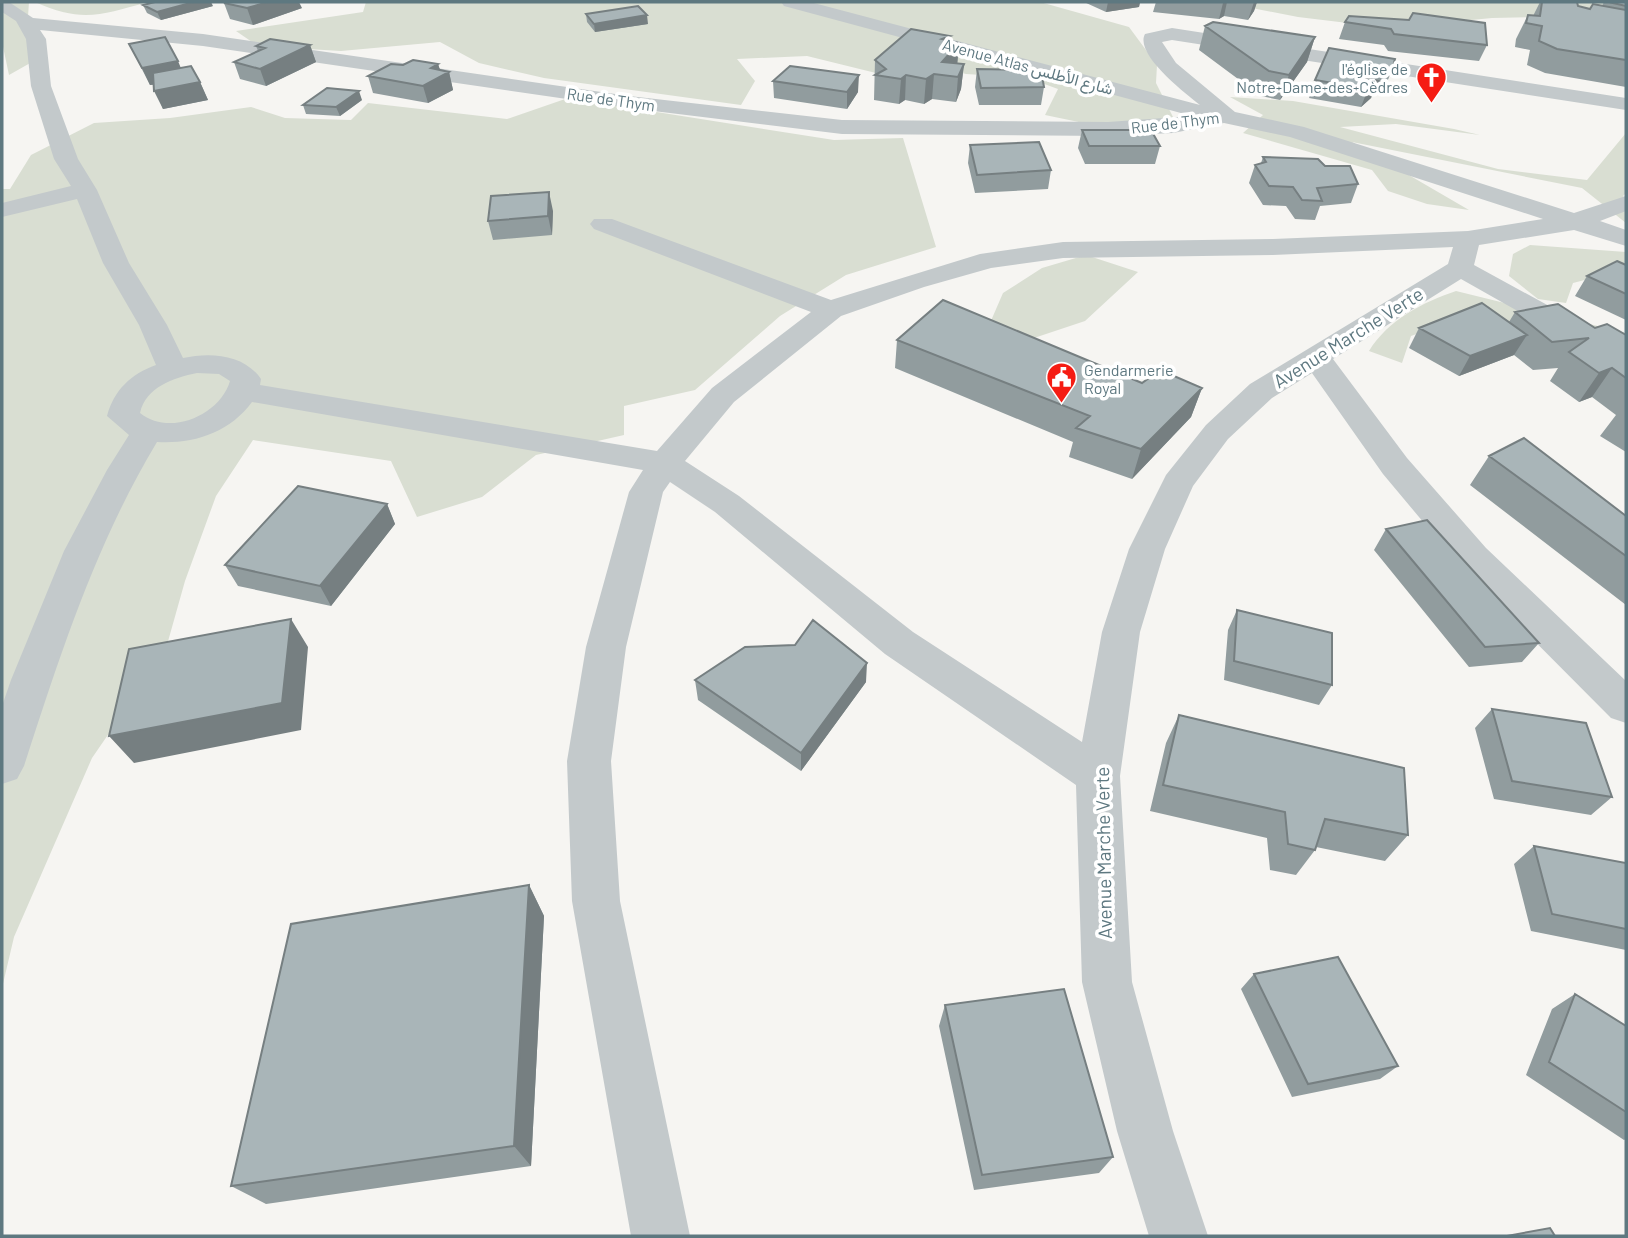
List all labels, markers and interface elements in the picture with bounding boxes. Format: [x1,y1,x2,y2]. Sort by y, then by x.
street label: Avenue Atlas شارع الأطلس [940,34,1115,101]
place label: l'église de Notre-Dame-des-Cèdres [1236,59,1408,96]
church icon: l'église de Notre-Dame-des-Cèdres [1414,60,1448,104]
street label: Rue de Thym [566,83,656,115]
street label: Rue de Thym [1130,107,1220,137]
street label: Avenue Marche Verte [1269,282,1427,392]
place label: Gendarmerie Royal [1084,360,1174,397]
public building icon: Gendarmerie Royal [1044,361,1078,405]
street label: Avenue Marche Verte [1090,767,1116,939]

